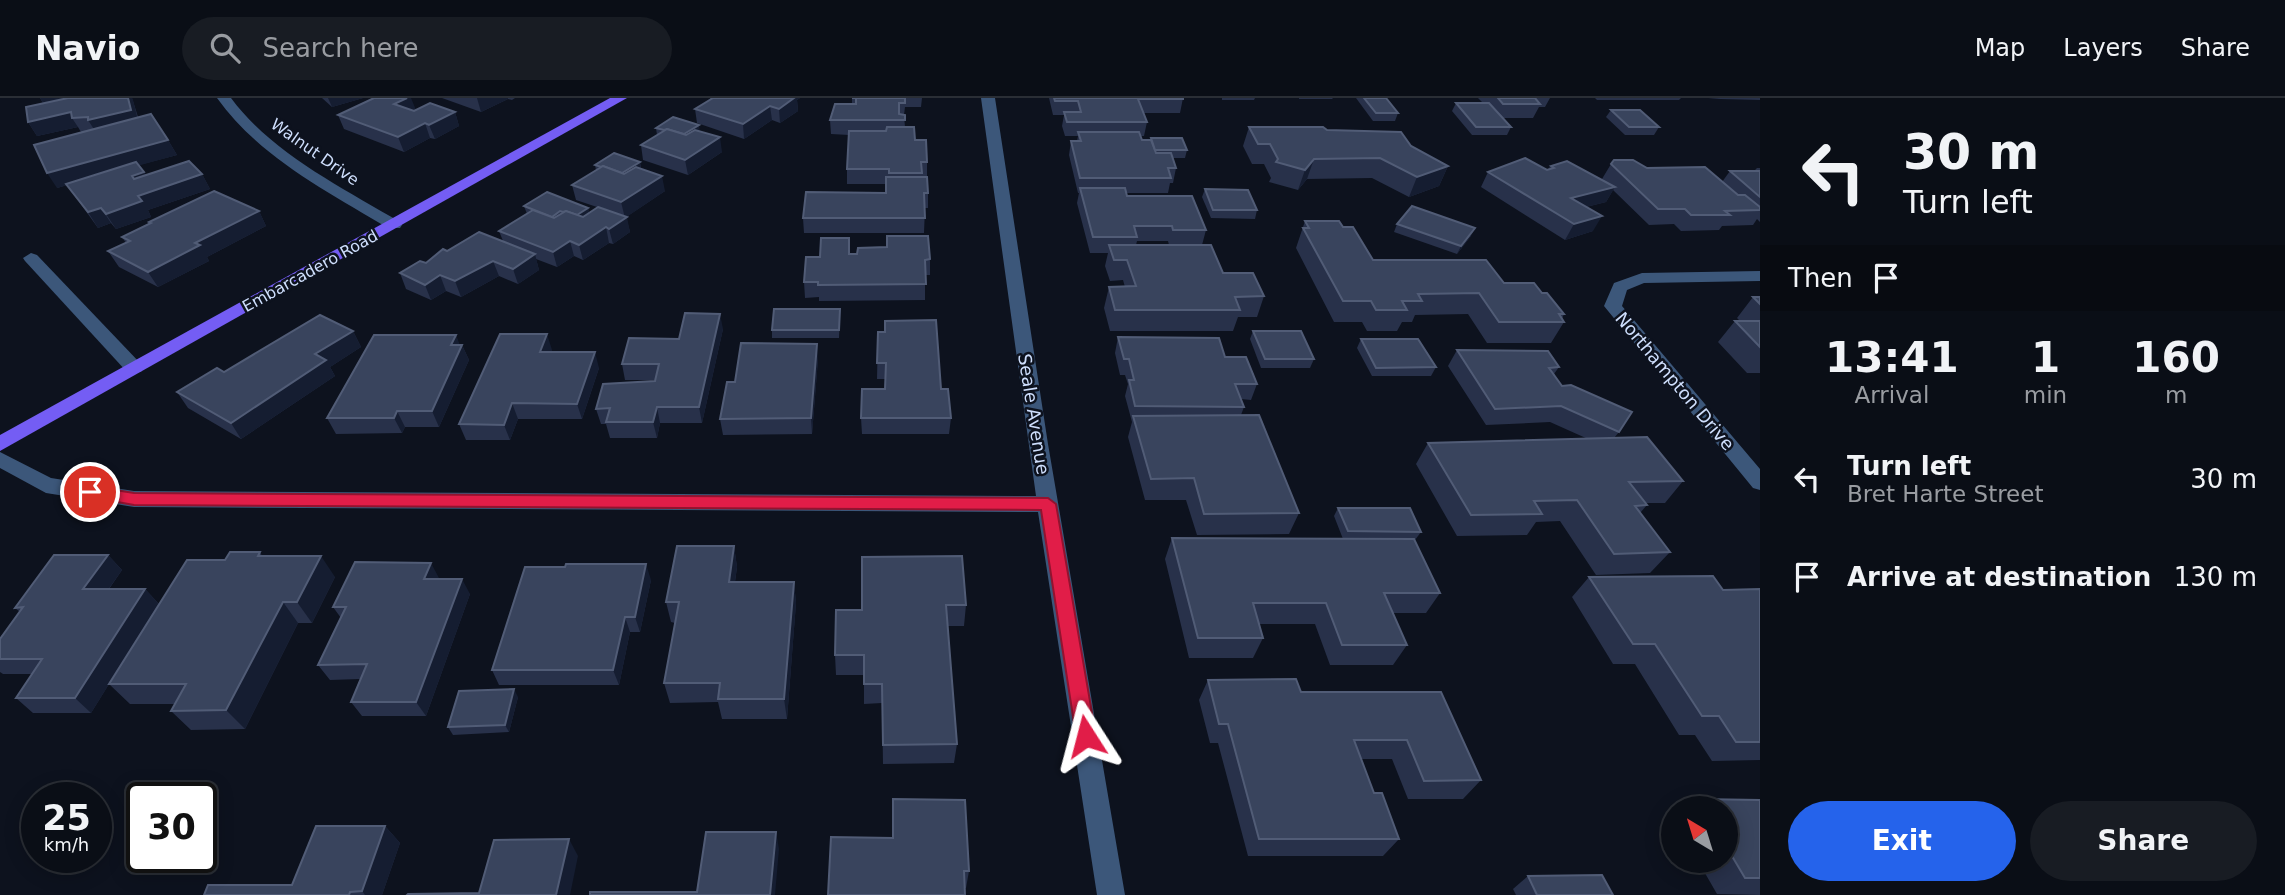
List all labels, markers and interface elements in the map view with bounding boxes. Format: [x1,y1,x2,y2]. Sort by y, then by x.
search box [182,17,672,80]
text: Navio [35,29,140,68]
icon: search [206,29,244,67]
text: Search here [262,33,419,63]
text: Map [1975,34,2025,62]
text: Layers [2063,34,2143,62]
text: Share [2181,34,2250,62]
street label: Walnut Drive [267,115,363,189]
text: 30 m [1903,124,2039,181]
icon: left [1788,126,1879,217]
text: Turn left [1903,183,2033,221]
street label: Embarcadero Road [239,226,381,316]
icon: arrive [1867,259,1905,297]
text: Then [1788,263,1853,293]
street label: Northampton Drive [1611,308,1739,454]
text: 13:41 [1825,333,1959,382]
text: 1 [2031,333,2060,382]
text: 160 [2132,333,2220,382]
street label: Seale Avenue [1014,352,1054,476]
text: Arrival [1855,382,1929,408]
text: min [2024,382,2067,408]
text: m [2165,382,2187,408]
text: Turn left [1847,451,1971,481]
icon: left [1788,460,1826,498]
pin [60,462,120,522]
text: 30 m [2190,464,2257,494]
icon: arrive [71,473,109,511]
text: Bret Harte Street [1847,481,2043,507]
icon: arrive [1788,558,1826,596]
text: Arrive at destination [1847,562,2151,592]
text: 130 m [2174,562,2257,592]
position arrow [1049,699,1123,773]
speed limit sign: 30 [126,782,217,873]
north arrow [1661,796,1738,873]
map controls [1661,796,1738,873]
text: 25 [42,798,91,838]
button: Exit [1788,801,2016,881]
button: Share [2030,801,2257,881]
text: km/h [44,834,89,855]

